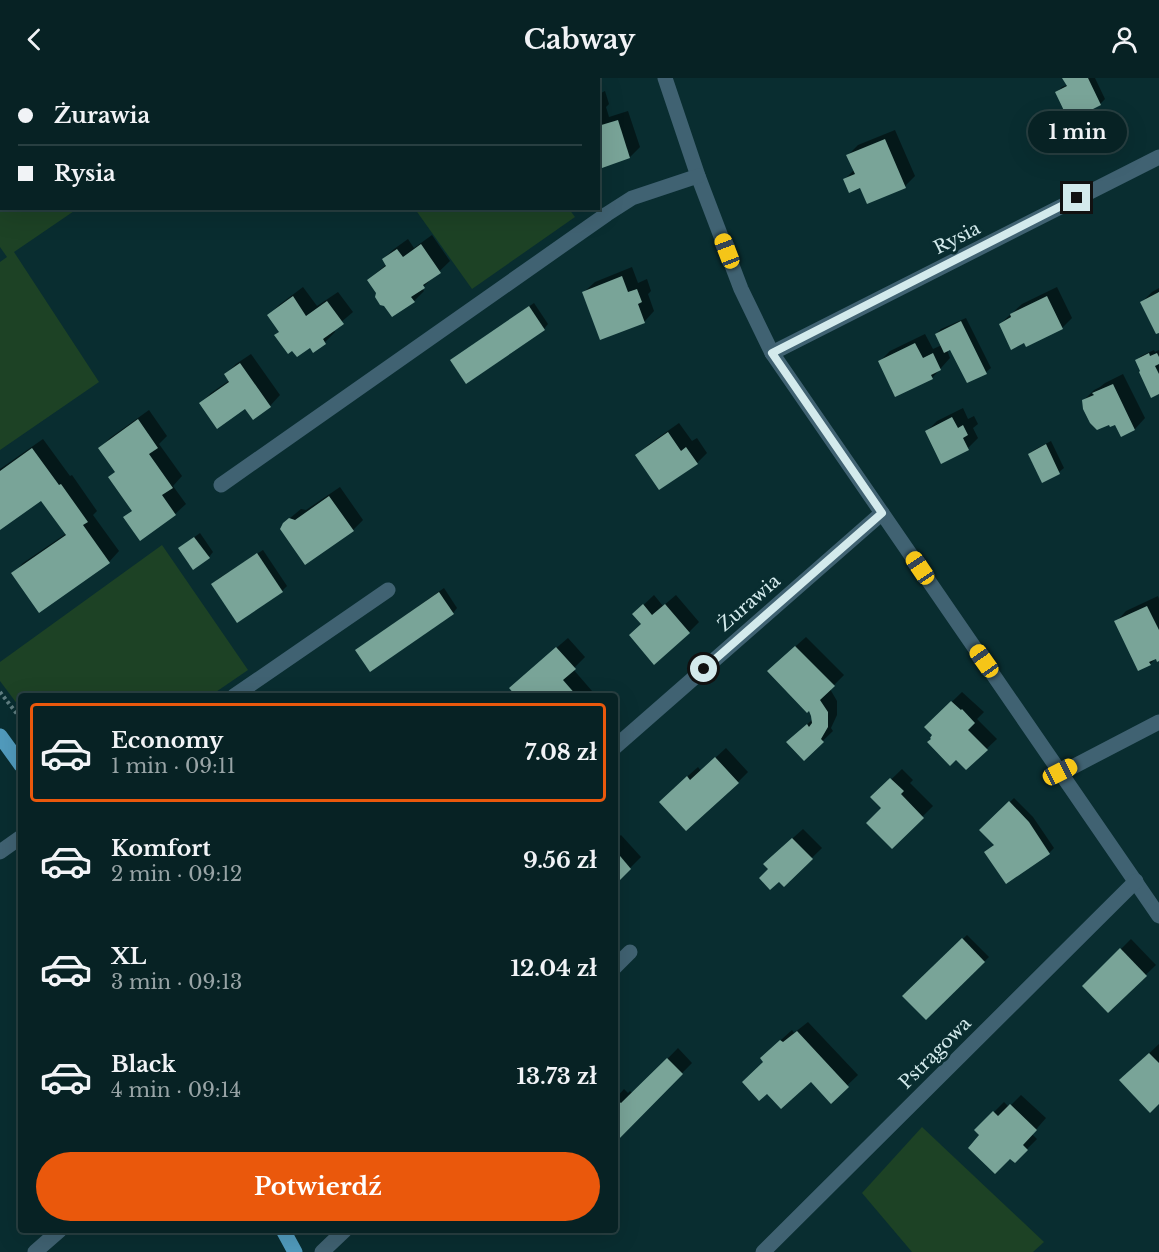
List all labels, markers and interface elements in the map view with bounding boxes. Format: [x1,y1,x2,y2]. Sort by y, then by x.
icon: back [18,23,51,56]
text: Cabway [524,23,635,56]
icon: person [1108,23,1141,56]
text: Żurawia [54,102,150,129]
callout: 1 min [1028,111,1126,153]
text: 1 min [1049,120,1106,144]
text: Rysia [54,160,116,187]
route end [1063,184,1090,211]
street label: Rysia [930,217,984,259]
car [712,231,742,271]
car [902,548,938,588]
street label: Żurawia [713,569,785,636]
car [966,641,1002,681]
route start [690,655,717,682]
icon: car [39,726,93,780]
text: Economy [111,727,223,754]
text: 7.08 zł [525,739,597,766]
text: 1 min · 09:11 [111,754,236,778]
car [1040,756,1080,788]
icon: car [39,834,93,888]
text: Komfort [111,835,211,862]
text: 9.56 zł [523,847,597,874]
text: 2 min · 09:12 [111,862,242,886]
icon: car [39,942,93,996]
text: XL [111,943,146,970]
text: 12.04 zł [510,955,597,982]
text: 3 min · 09:13 [111,970,242,994]
street label: Pstrągowa [894,1012,976,1094]
icon: car [39,1050,93,1104]
text: Black [111,1051,176,1078]
text: 13.73 zł [516,1063,597,1090]
text: 4 min · 09:14 [111,1078,241,1102]
button: Potwierdź [36,1152,600,1221]

